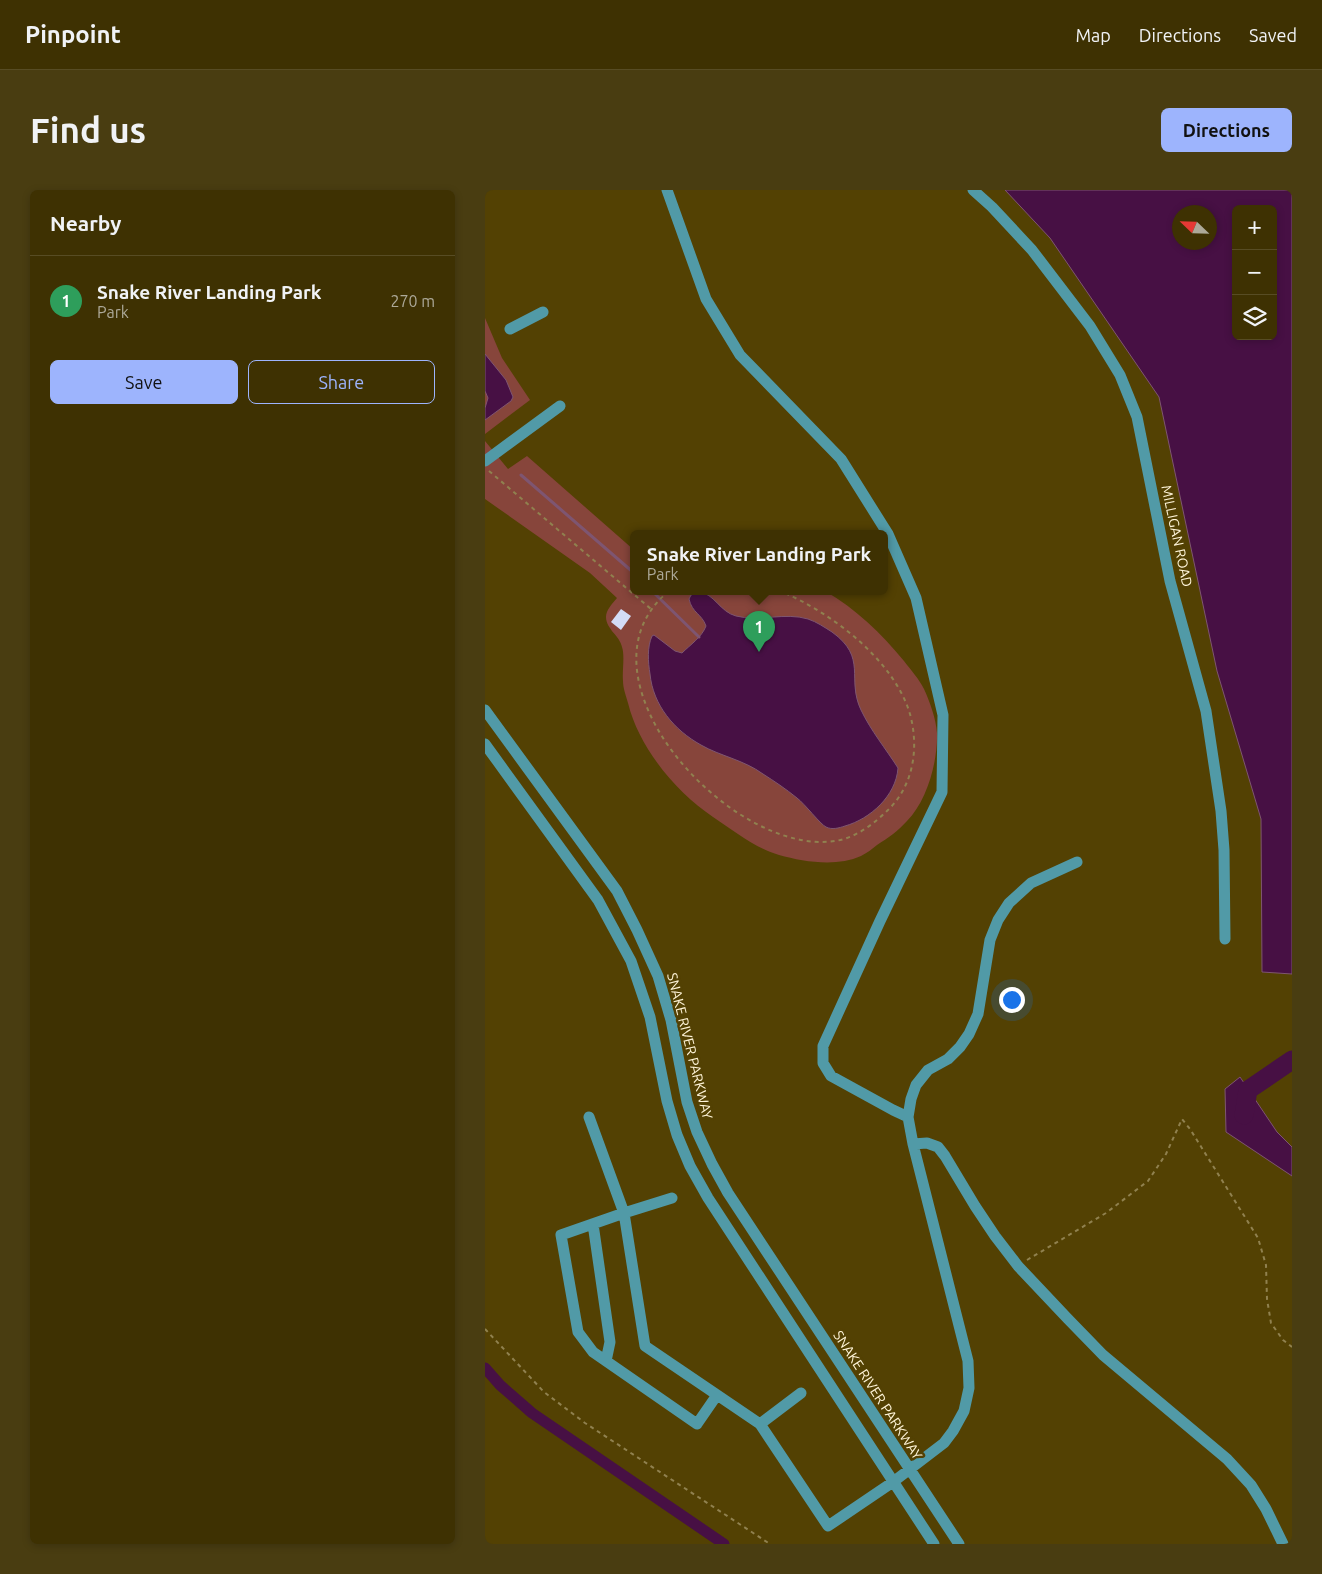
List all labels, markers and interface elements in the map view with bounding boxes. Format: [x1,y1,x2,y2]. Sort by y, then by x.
text: Pinpoint [25,21,121,48]
text: Map [1075,25,1111,45]
text: Directions [1139,25,1221,45]
text: Saved [1249,25,1297,45]
button: Directions [1161,108,1292,152]
text: Find us [30,110,146,150]
north arrow [1172,205,1217,250]
map controls [1232,205,1277,340]
button: + [1232,205,1277,250]
text: Nearby [50,211,121,235]
button: − [1232,250,1277,295]
text: Snake River Landing Park [97,281,321,303]
text: 1 [61,292,71,310]
text: 270 m [390,292,435,310]
button: layers [1232,295,1277,340]
text: Park [97,303,129,321]
button: Save [50,360,238,404]
button: Share [248,360,435,404]
street label: MILLIGAN ROAD [1158,484,1196,588]
popup [630,530,888,595]
text: Snake River Landing Park [647,543,871,565]
text: Park [647,565,679,583]
pin: 1 [743,611,775,652]
street label: SNAKE RIVER PARKWAY [664,971,716,1121]
your location [999,987,1025,1013]
street label: SNAKE RIVER PARKWAY [830,1328,926,1462]

